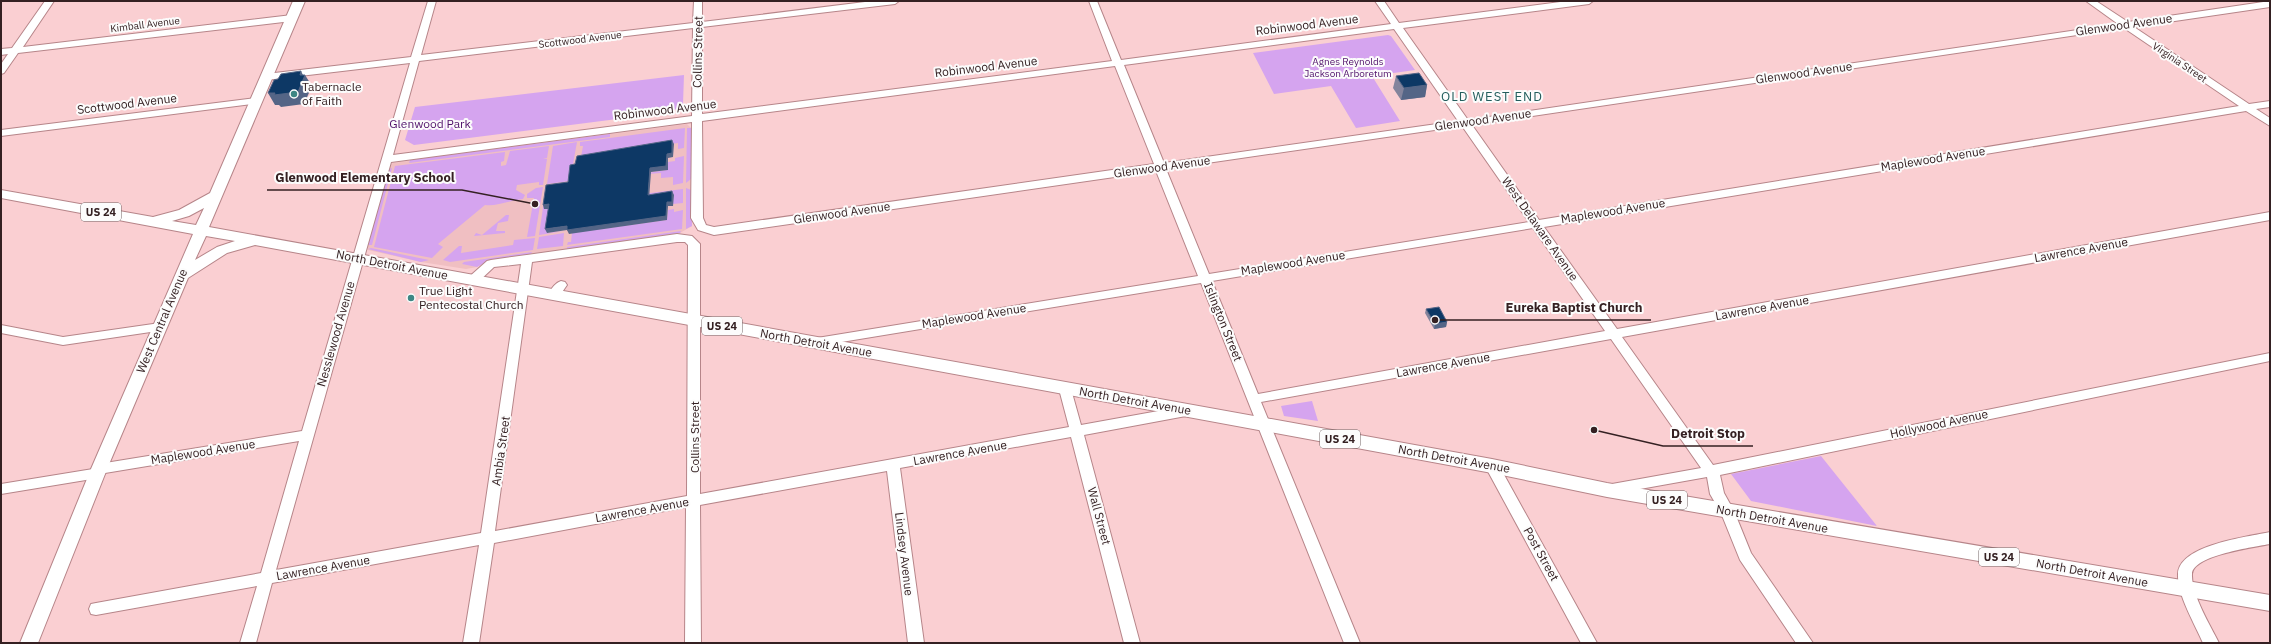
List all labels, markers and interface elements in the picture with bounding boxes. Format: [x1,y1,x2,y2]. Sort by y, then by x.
street label: Glenwood Avenue [2075,10,2174,39]
street label: Robinwood Avenue [1255,11,1360,38]
street label: Kimball Avenue [110,14,181,35]
street label: Collins Street [689,16,706,88]
street label: Scottwood Avenue [538,28,623,51]
street label: Virginia Street [2150,39,2210,86]
street label: Robinwood Avenue [934,53,1039,80]
park label: Agnes Reynolds Jackson Arboretum [1304,55,1392,80]
street label: Glenwood Avenue [1755,58,1854,87]
place label: Tabernacle of Faith [302,79,362,108]
district label: OLD WEST END [1441,88,1543,105]
marker: Tabernacle of Faith [289,89,299,99]
street label: Scottwood Avenue [76,90,178,117]
street label: Robinwood Avenue [613,96,718,123]
street label: Glenwood Avenue [1434,105,1533,134]
park label: Glenwood Park [389,116,471,131]
street label: Maplewood Avenue [1880,143,1987,174]
street label: Glenwood Avenue [1113,152,1212,181]
callout: Glenwood Elementary School [267,165,462,190]
text: Glenwood Elementary School [275,169,455,186]
street label: West Delaware Avenue [1499,174,1582,284]
street label: Maplewood Avenue [1560,195,1667,226]
street label: Glenwood Avenue [793,198,892,227]
road number: US 24 [81,203,121,221]
street label: Lawrence Avenue [2033,234,2129,265]
street label: North Detroit Avenue [335,246,450,283]
street label: Maplewood Avenue [1240,247,1347,278]
street label: West Central Avenue [133,266,190,375]
street label: Nesslewood Avenue [313,279,358,388]
street label: Islington Street [1201,280,1246,363]
place label: True Light Pentecostal Church [419,283,524,312]
street label: Lawrence Avenue [1714,292,1810,323]
marker: True Light Pentecostal Church [406,293,416,303]
callout: Eureka Baptist Church [1498,295,1651,320]
text: Eureka Baptist Church [1506,299,1642,316]
street label: Maplewood Avenue [921,300,1028,331]
road number: US 24 [702,317,742,335]
street label: North Detroit Avenue [759,325,874,360]
street label: Lawrence Avenue [1395,349,1491,380]
street label: North Detroit Avenue [1078,383,1193,418]
street label: Collins Street [687,401,702,473]
street label: Hollywood Avenue [1888,406,1990,441]
street label: Ambia Street [488,415,513,487]
callout: Detroit Stop [1663,421,1753,446]
text: Detroit Stop [1671,425,1745,442]
road number: US 24 [1320,430,1360,448]
street label: Maplewood Avenue [150,436,257,467]
street label: Lawrence Avenue [912,437,1008,468]
street label: North Detroit Avenue [1397,441,1512,476]
street label: Wall Street [1085,485,1114,546]
road number: US 24 [1647,491,1687,509]
street label: Lawrence Avenue [594,494,690,525]
street label: North Detroit Avenue [1715,501,1830,536]
street label: Lindsey Avenue [892,511,917,597]
street label: Post Street [1520,524,1562,583]
road number: US 24 [1979,548,2019,566]
street label: Lawrence Avenue [275,552,371,583]
street label: North Detroit Avenue [2035,555,2150,590]

